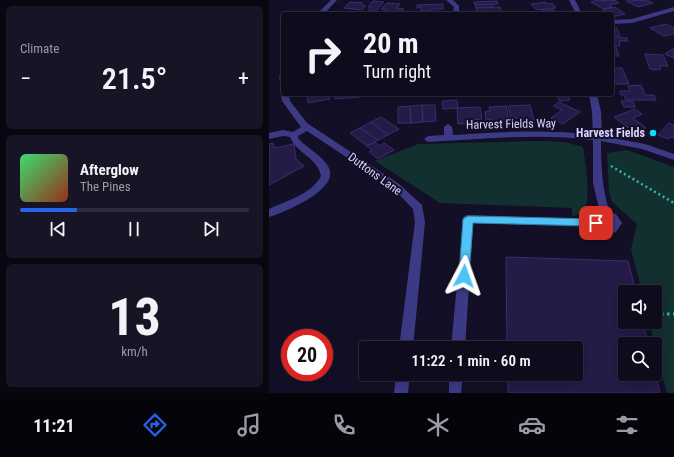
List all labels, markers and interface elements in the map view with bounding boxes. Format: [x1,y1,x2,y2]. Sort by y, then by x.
text: 20 m [363,27,419,60]
icon: right [297,28,349,80]
text: Climate [20,41,59,56]
text: 21.5° [102,61,167,96]
text: Turn right [363,61,431,82]
text: − [20,66,31,91]
text: + [238,66,249,91]
street label: Harvest Fields Way [466,116,556,132]
place label: Harvest Fields [576,126,646,140]
marker: Harvest Fields [648,128,658,138]
street label: Duttons Lane [346,150,405,198]
text: Afterglow [80,161,139,179]
text: The Pines [80,179,131,194]
pin [579,206,613,240]
icon: arrive [585,212,607,234]
icon: previous [47,218,69,240]
icon: pause [123,218,145,240]
icon: next [200,218,222,240]
position arrow [443,255,485,297]
map controls [618,285,662,381]
button: sound [618,285,662,329]
text: 13 [108,287,161,348]
speed limit sign: 20 [281,329,333,381]
button: search [618,337,662,381]
text: km/h [121,344,148,359]
text: 11:22 · 1 min · 60 m [411,352,531,370]
icon: directions [141,411,169,439]
icon: music [235,411,263,439]
icon: phone [330,411,358,439]
icon: climate [424,411,452,439]
icon: car [518,411,546,439]
icon: filters [613,411,641,439]
text: 11:21 [33,415,75,436]

